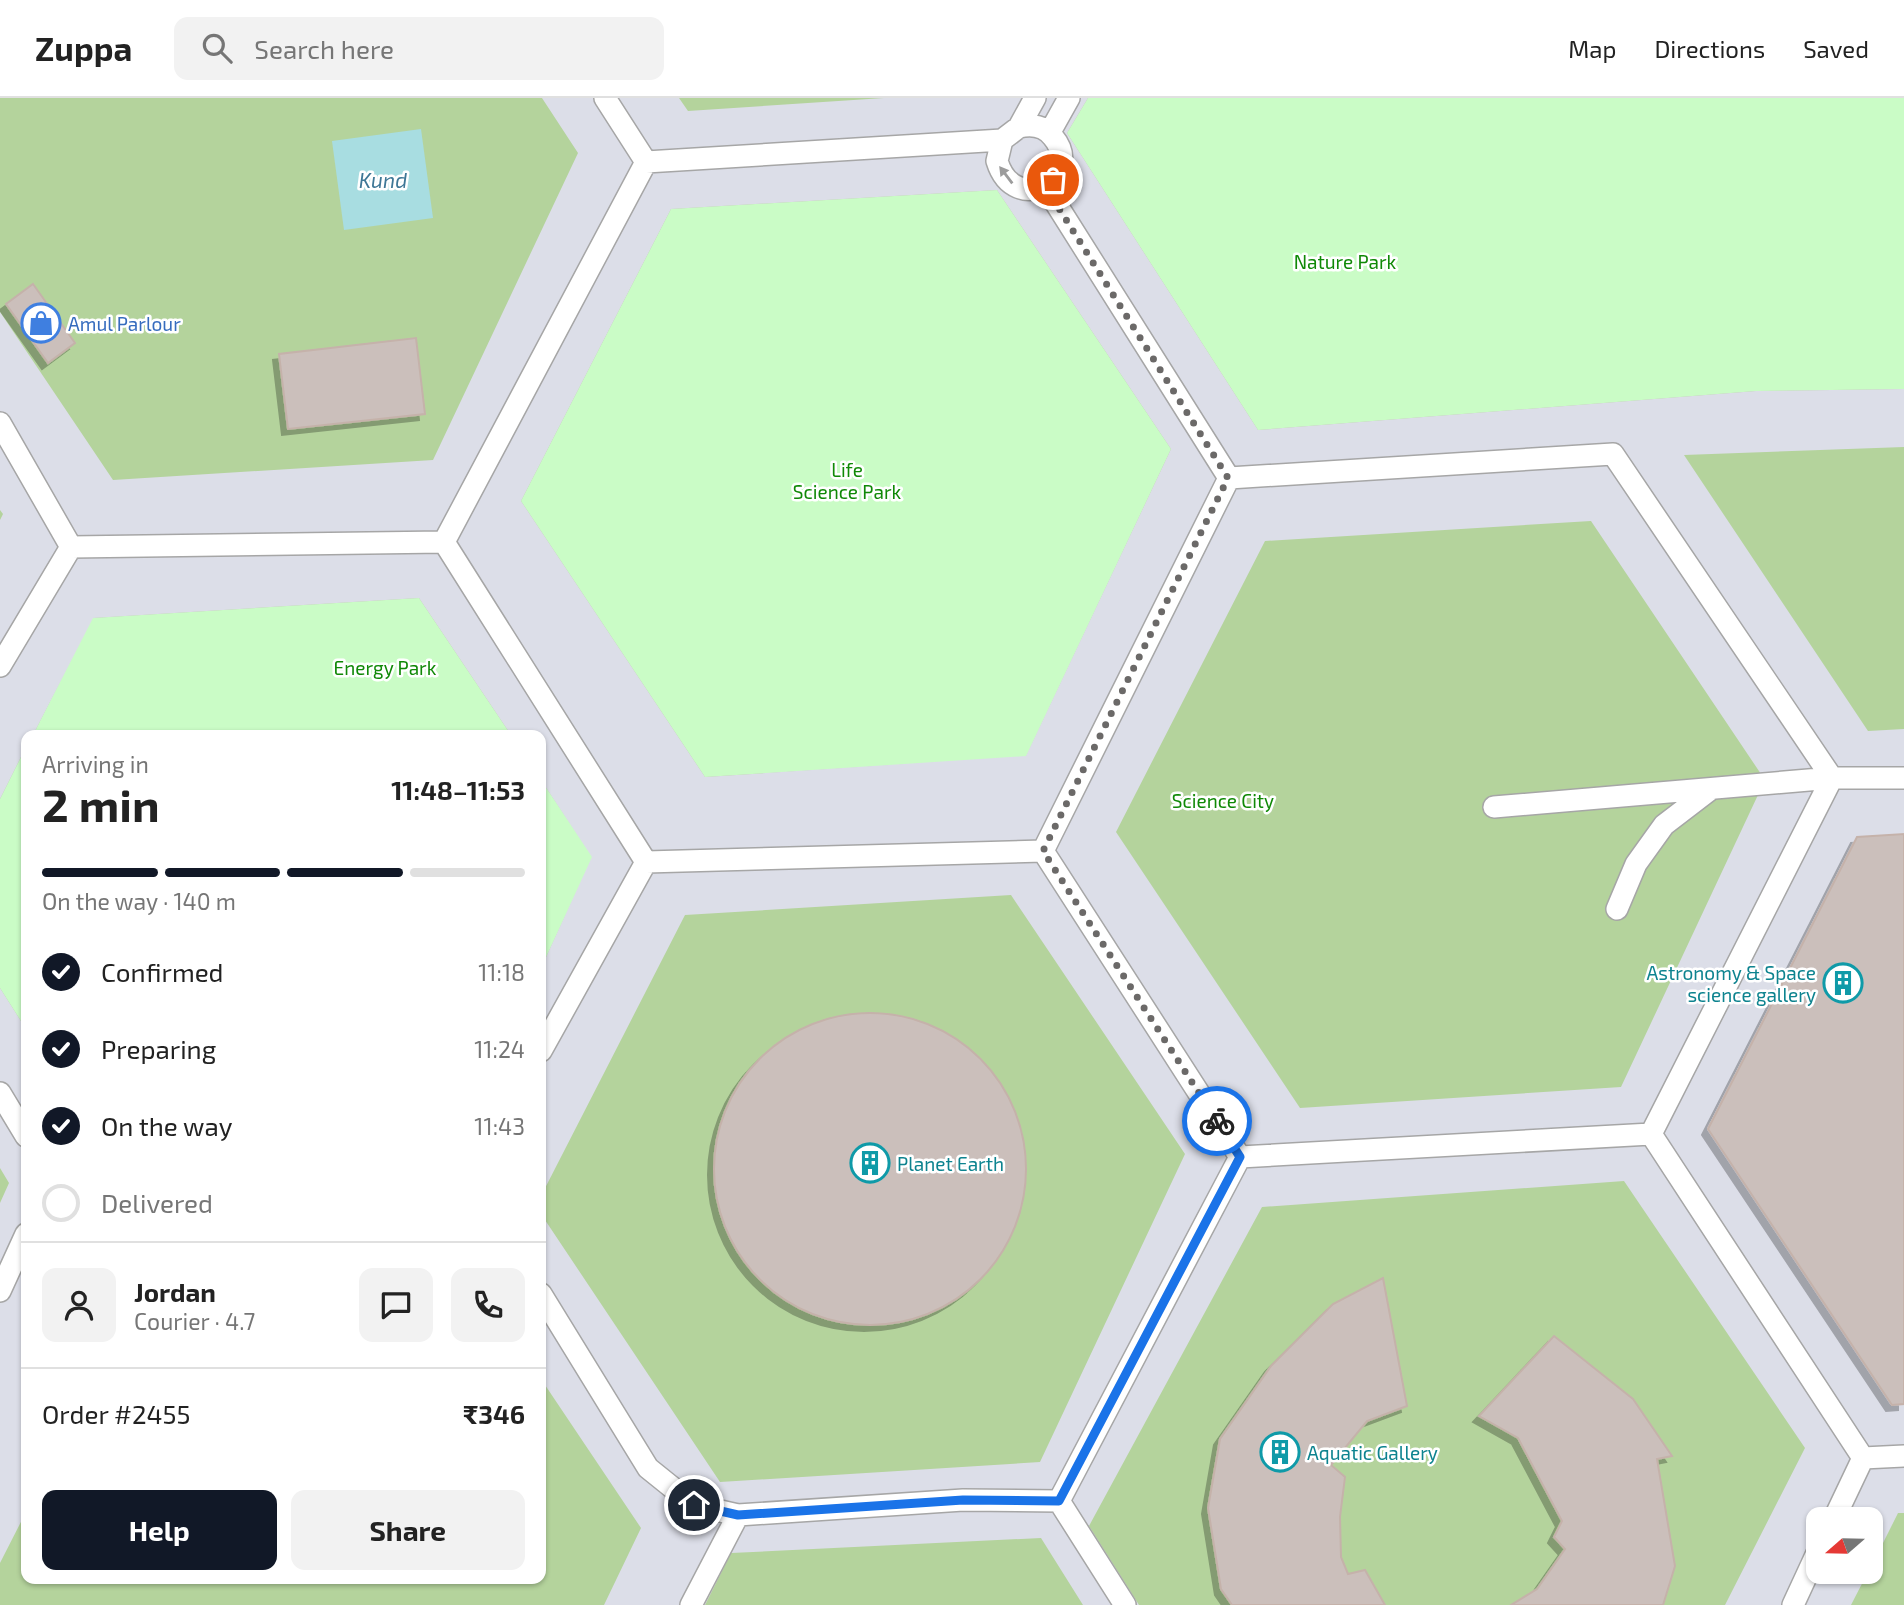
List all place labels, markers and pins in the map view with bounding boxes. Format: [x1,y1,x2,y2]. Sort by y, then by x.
pin [1023,150,1083,210]
shop icon: Amul Parlour [20,302,62,344]
place label: Amul Parlour [68,312,181,335]
place label: Astronomy & Space science gallery [1646,961,1816,1006]
building icon: Astronomy & Space science gallery [1822,962,1864,1004]
building icon: Planet Earth [849,1142,891,1184]
place label: Planet Earth [897,1152,1004,1175]
building icon: Aquatic Gallery [1259,1431,1301,1473]
place label: Aquatic Gallery [1307,1441,1438,1464]
pin [664,1475,724,1535]

